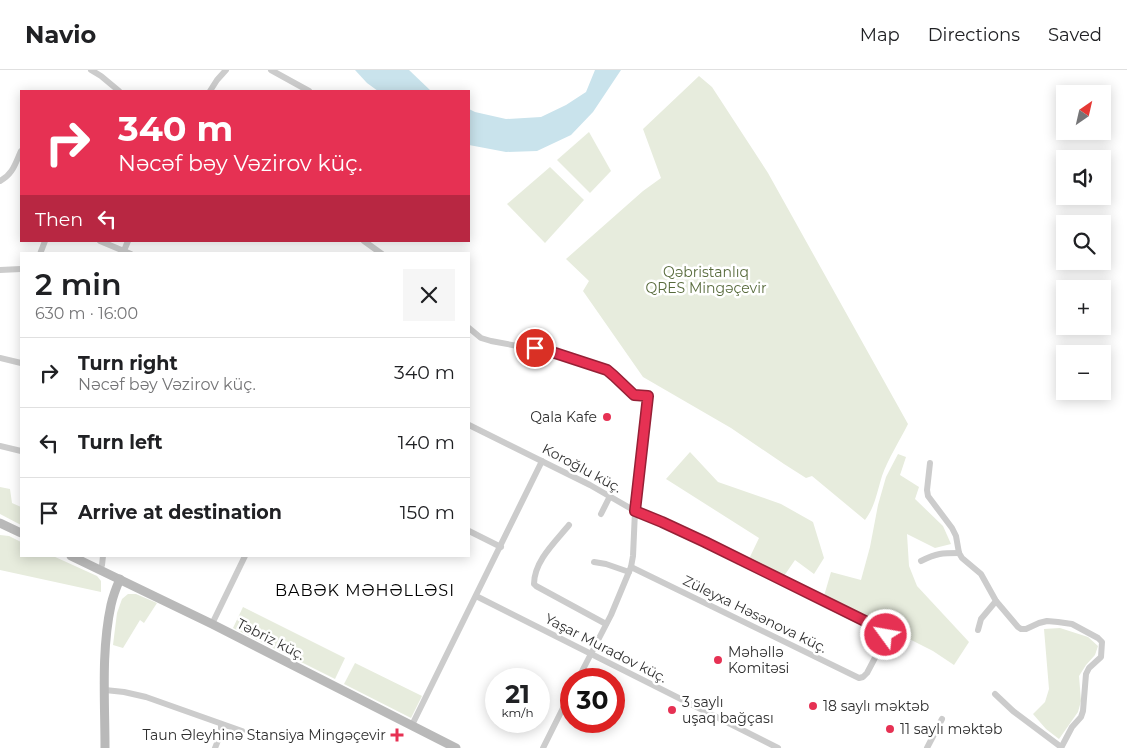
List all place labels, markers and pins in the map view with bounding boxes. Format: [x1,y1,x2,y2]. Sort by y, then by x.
pin [514,327,556,369]
place label: Qala Kafe [530,408,597,426]
marker: Qala Kafe [601,411,613,423]
place label: Məhəllə Komitəsi [728,643,789,677]
marker: Məhəllə Komitəsi [712,654,724,666]
place label: 3 saylı uşaq bağçası [682,693,774,727]
place label: 18 saylı məktəb [823,697,929,715]
marker: 18 saylı məktəb [807,700,819,712]
marker: 3 saylı uşaq bağçası [666,704,678,716]
place label: 11 saylı məktəb [900,720,1002,738]
marker: 11 saylı məktəb [884,723,896,735]
place label: Taun Əleyhinə Stansiya Mingəçevir [142,726,386,744]
marker: Taun Əleyhinə Stansiya Mingəçevir [390,728,404,742]

